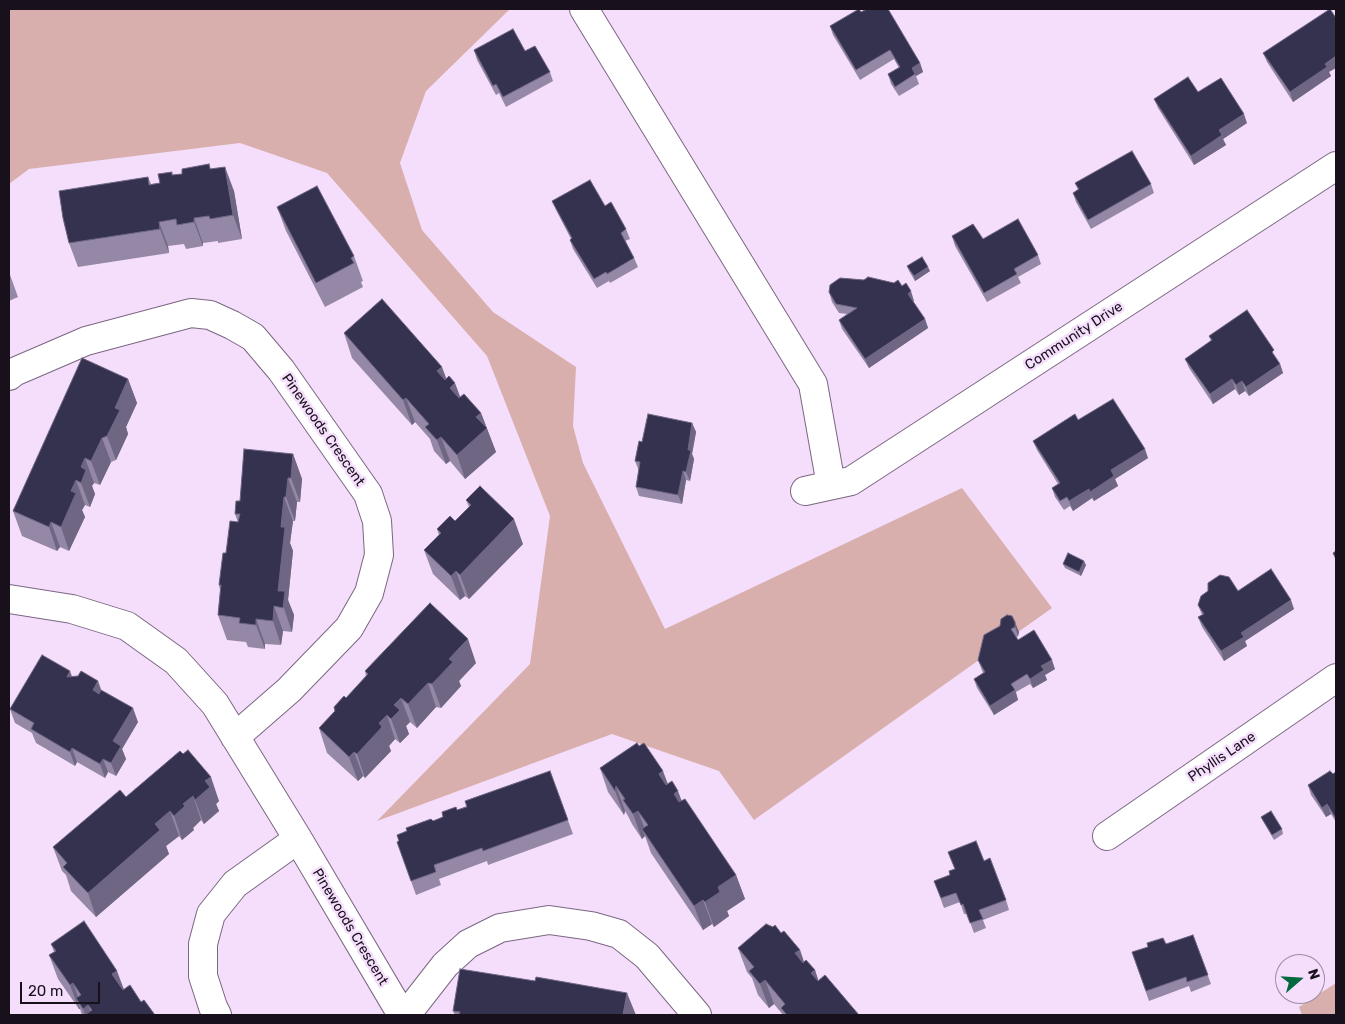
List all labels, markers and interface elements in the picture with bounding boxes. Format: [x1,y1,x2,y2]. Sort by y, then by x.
street label: Community Drive [1022,298,1126,374]
street label: Pinewoods Crescent [278,371,368,489]
street label: Phyllis Lane [1185,728,1259,786]
street label: Pinewoods Crescent [308,865,392,989]
north arrow [1275,954,1325,1004]
text: N [1304,967,1323,982]
scale bar [22,972,102,1004]
text: 20 m [28,982,63,1000]

